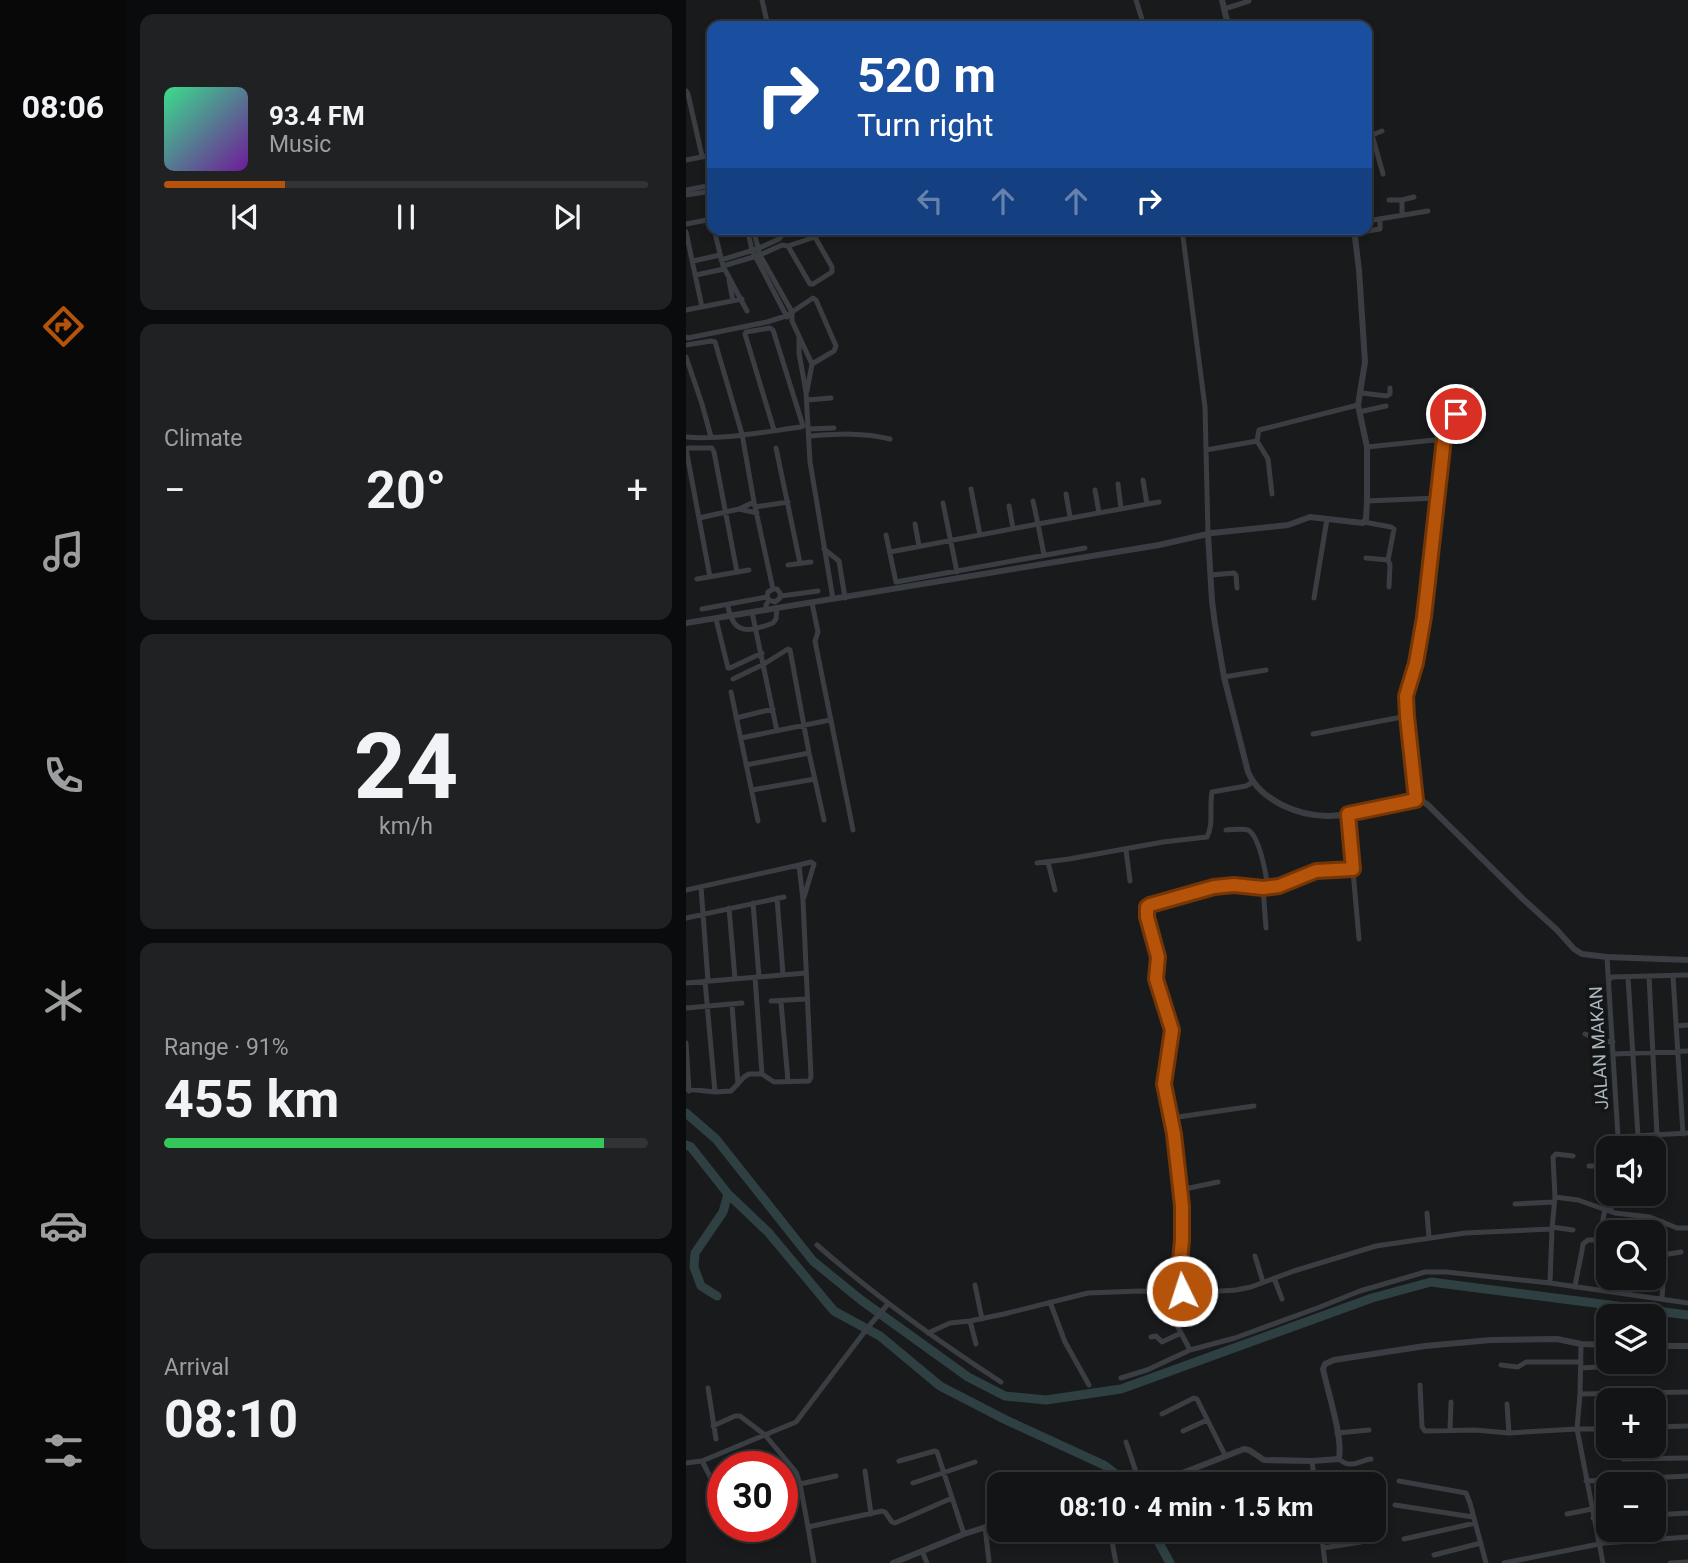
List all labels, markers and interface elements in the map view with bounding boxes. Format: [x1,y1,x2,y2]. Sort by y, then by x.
text: 520 m [857,47,996,104]
icon: right [742,49,833,140]
text: 08:06 [22,88,104,126]
text: 93.4 FM [269,101,365,131]
text: Turn right [857,106,993,144]
text: Music [269,131,331,158]
icon: left [911,182,949,220]
icon: ahead [984,182,1022,220]
icon: ahead [1057,182,1095,220]
icon: right [1130,182,1168,220]
icon: previous [226,198,264,236]
icon: pause [387,198,425,236]
icon: next [548,198,586,236]
icon: directions [39,302,88,351]
pin [1426,384,1486,444]
icon: arrive [1437,395,1475,433]
text: Climate [164,425,243,452]
text: 20° [366,460,446,521]
text: − [164,468,186,512]
text: + [626,468,648,512]
icon: music [39,527,88,576]
text: 24 [354,714,458,820]
icon: phone [39,751,88,800]
text: km/h [379,813,433,840]
icon: climate [39,976,88,1025]
street label: JALAN MAKAN [1585,986,1612,1110]
text: Range · 91% [164,1034,289,1061]
text: 455 km [164,1069,339,1130]
map controls [1596,1136,1666,1542]
button: sound [1596,1136,1666,1206]
icon: car [39,1201,88,1250]
button: search [1596,1220,1666,1290]
position arrow [1145,1254,1219,1328]
button: layers [1596,1304,1666,1374]
text: Arrival [164,1354,229,1381]
button: + [1596,1388,1666,1458]
text: 08:10 [164,1389,298,1450]
icon: filters [39,1426,88,1475]
speed limit sign: 30 [707,1451,798,1542]
button: − [1596,1472,1666,1542]
text: 08:10 · 4 min · 1.5 km [1059,1492,1314,1522]

